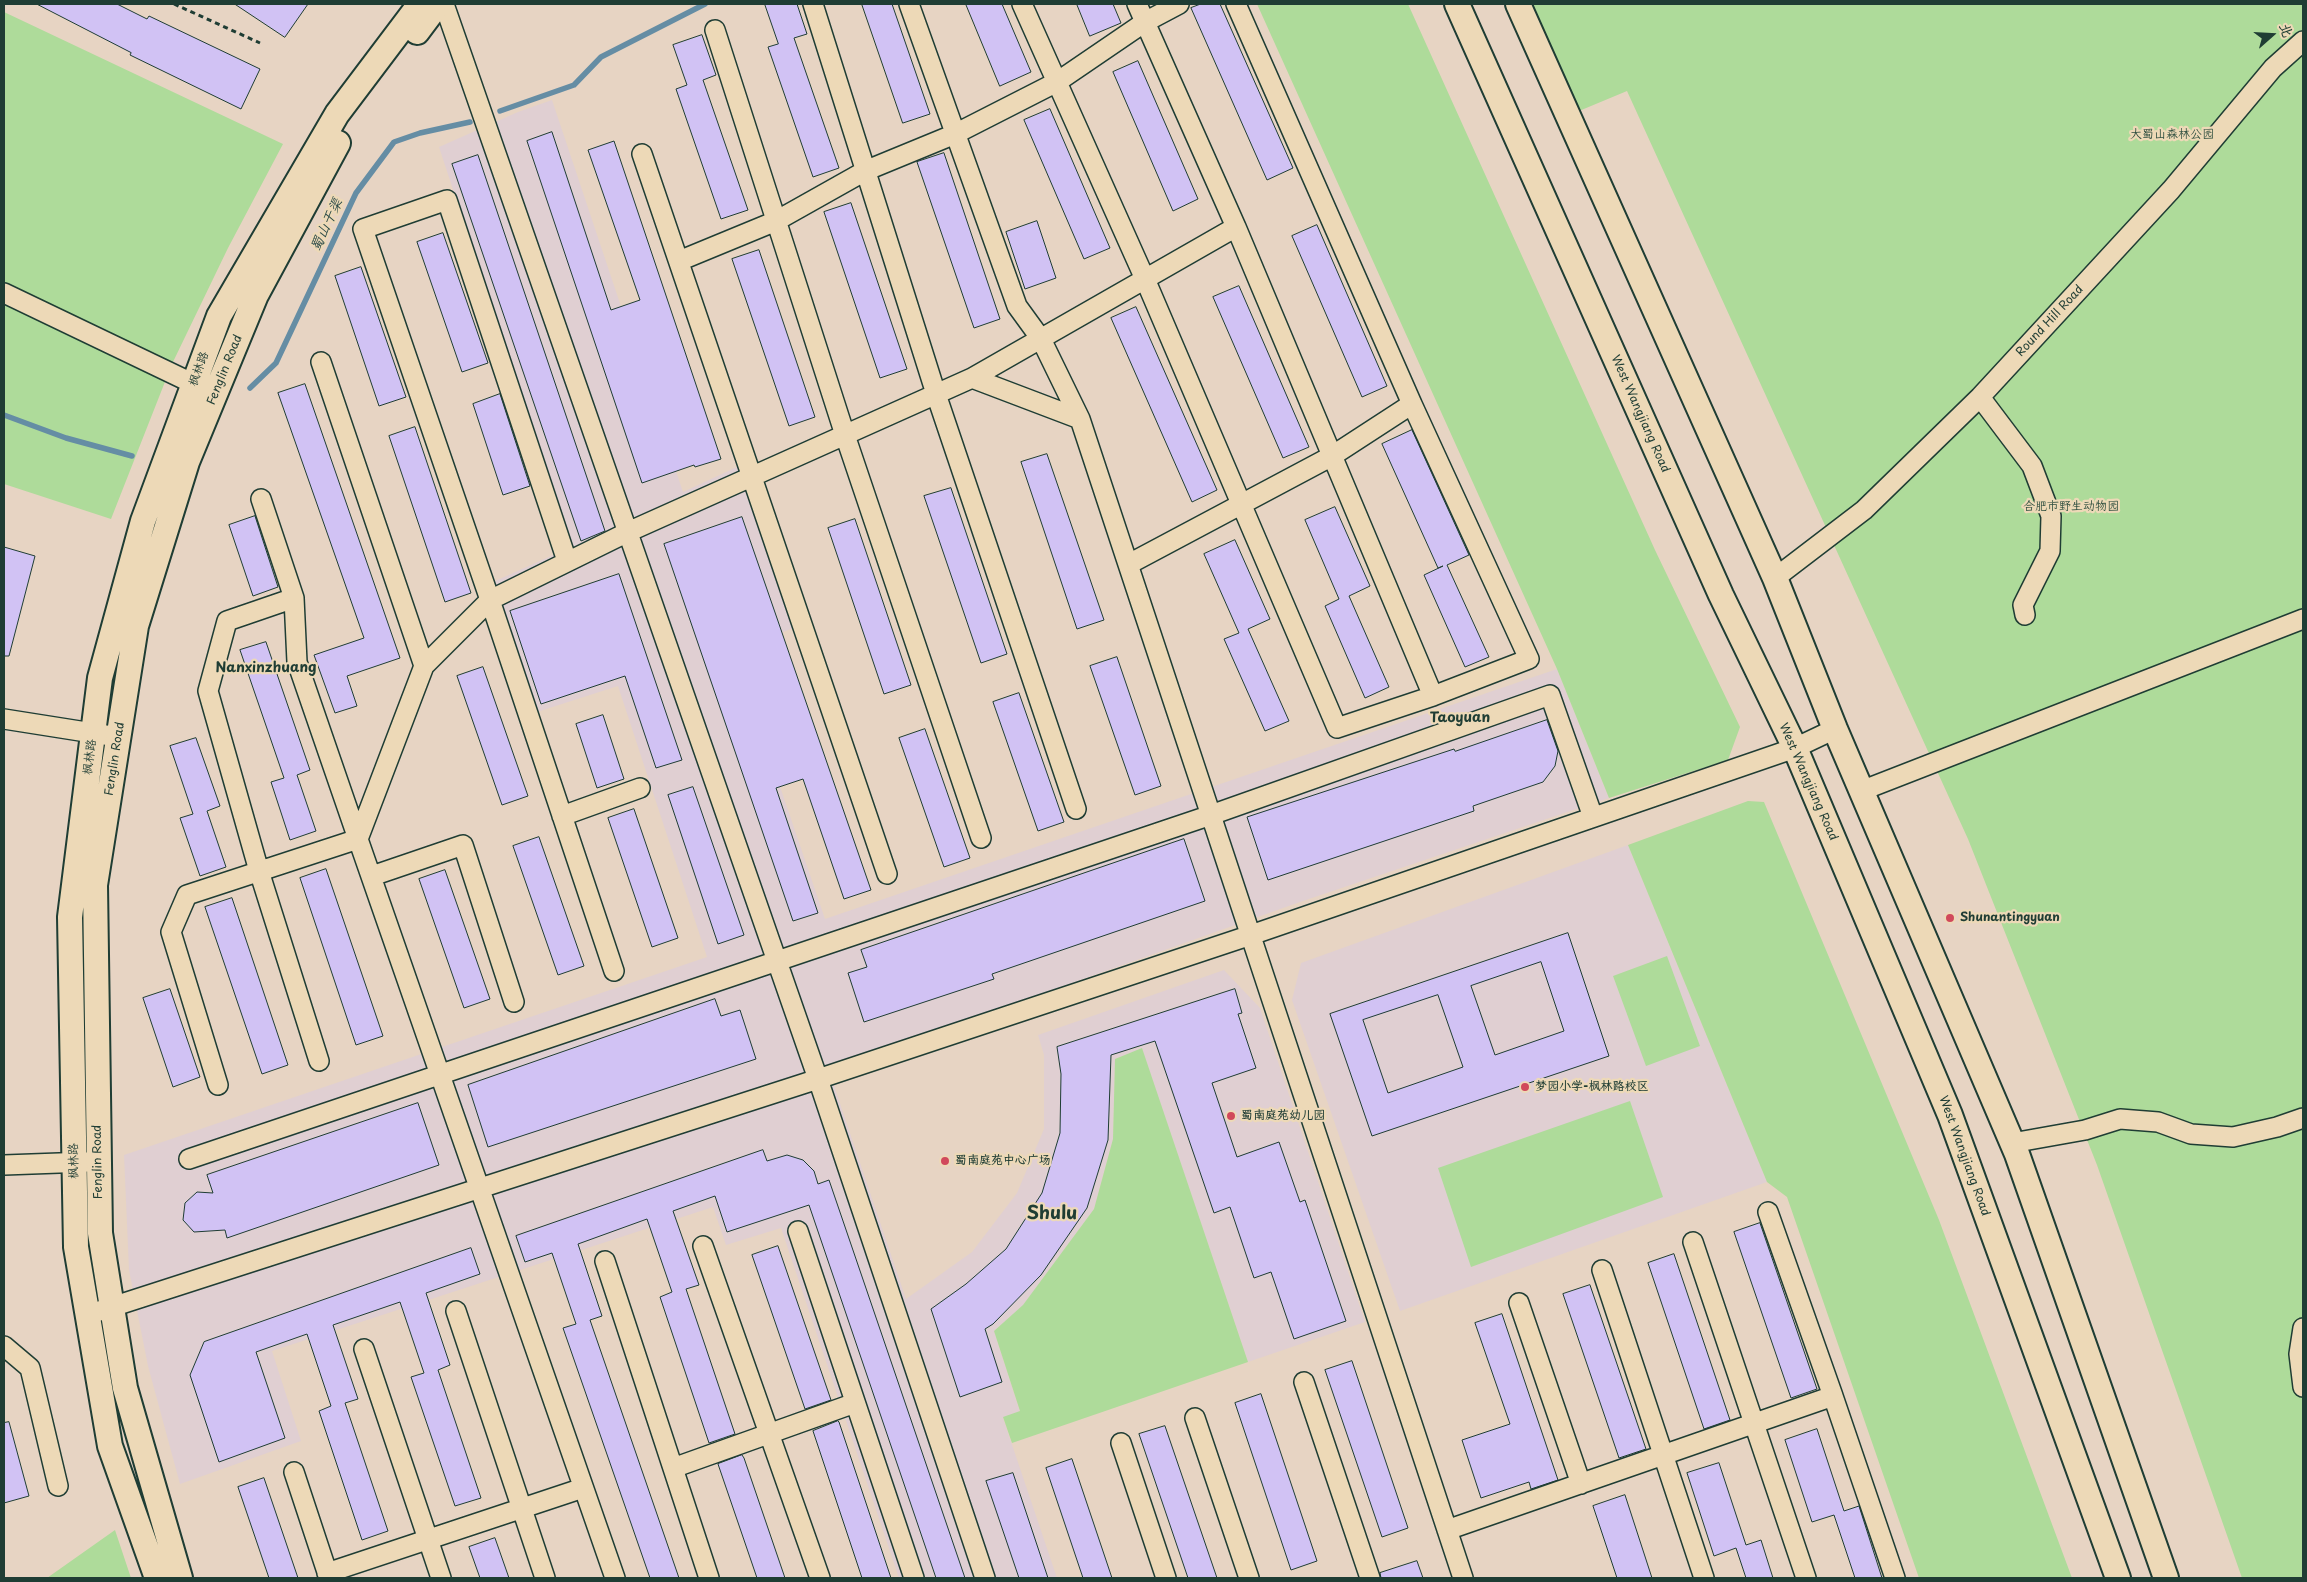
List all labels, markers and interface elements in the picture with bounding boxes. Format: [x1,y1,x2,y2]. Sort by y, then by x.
north arrow [2247,10,2297,60]
text: 北 [2274,20,2299,40]
park label: 大蜀山森林公园 [2130,128,2214,142]
water label: 蜀山干渠 [308,196,346,254]
street label: Round Hill Road [2013,282,2087,360]
street label: Fenglin Road [204,333,246,407]
street label: 枫林路 [186,350,212,388]
street label: West Wangjiang Road [1608,353,1672,475]
park label: 合肥市野生动物园 [2023,500,2119,514]
district label: Nanxinzhuang [215,660,317,676]
district label: Taoyuan [1430,710,1490,726]
street label: Fenglin Road [102,721,128,797]
street label: West Wangjiang Road [1776,721,1840,843]
street label: 枫林路 [81,738,99,776]
place label: Shunantingyuan [1960,911,2060,925]
marker: Shunantingyuan [1944,912,1956,924]
place label: 梦园小学-枫林路校区 [1535,1080,1649,1094]
marker: 梦园小学-枫林路校区 [1519,1081,1531,1093]
street label: West Wangjiang Road [1935,1094,1993,1218]
place label: 蜀南庭苑幼儿园 [1241,1109,1325,1123]
marker: 蜀南庭苑幼儿园 [1225,1110,1237,1122]
street label: Fenglin Road [90,1125,106,1199]
street label: 枫林路 [66,1143,82,1179]
place label: 蜀南庭苑中心广场 [955,1154,1051,1168]
marker: 蜀南庭苑中心广场 [939,1155,951,1167]
district label: Shulu [1027,1203,1077,1225]

